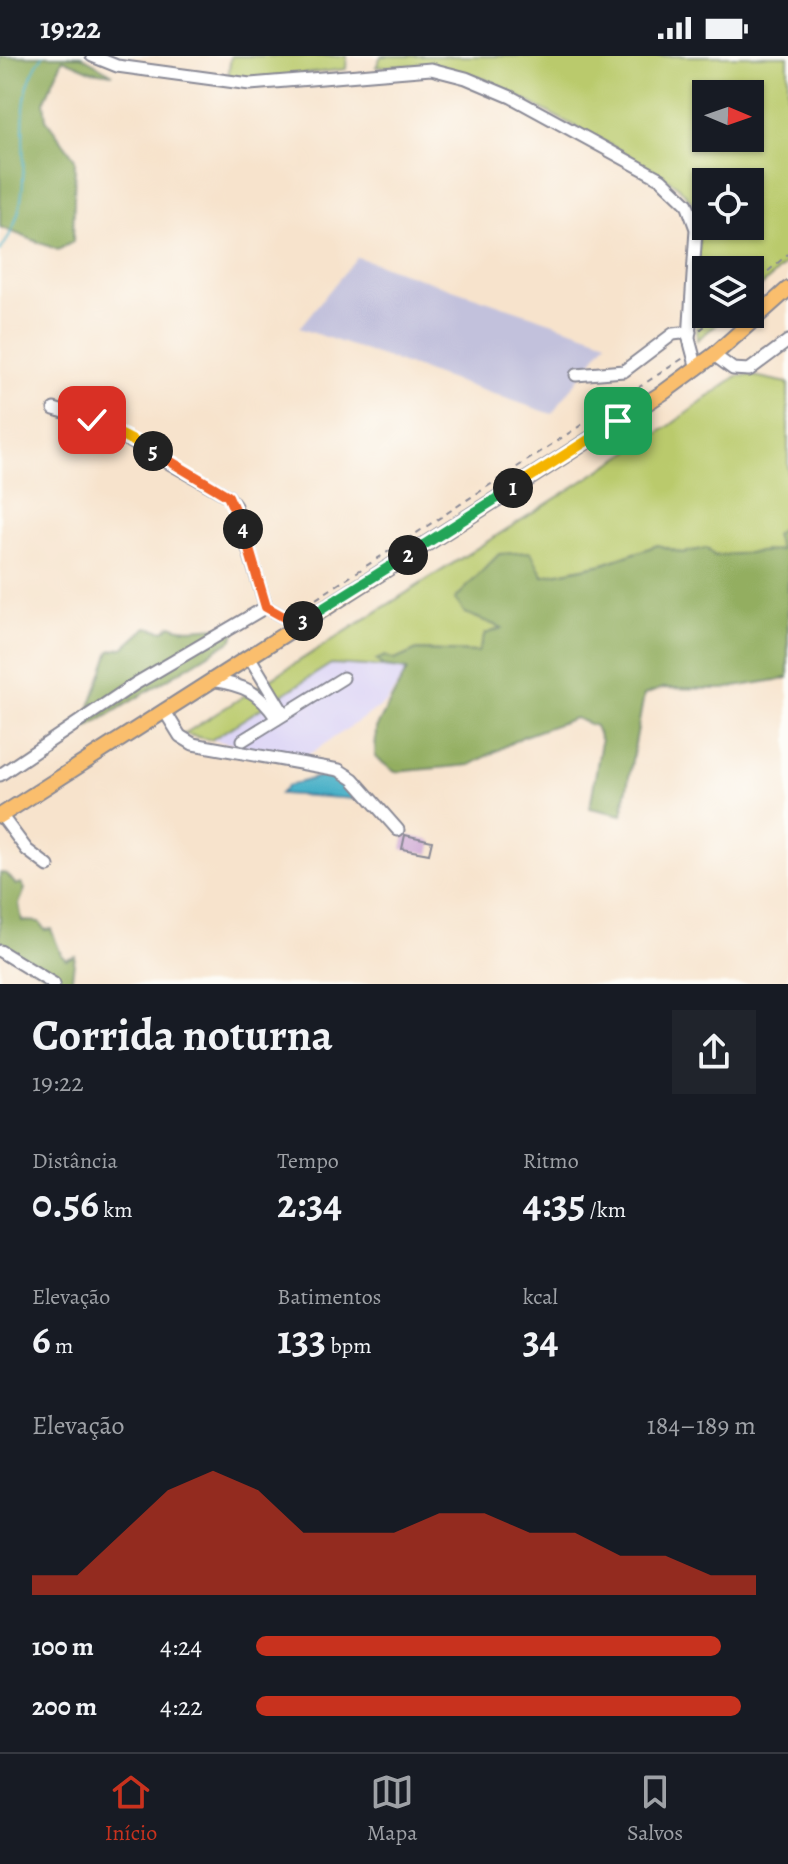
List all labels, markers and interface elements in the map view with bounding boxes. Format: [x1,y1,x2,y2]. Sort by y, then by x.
text: 19:22 [40,8,101,48]
north arrow [692,80,764,152]
map controls [692,80,764,328]
button: locate [692,168,764,240]
button: layers [692,256,764,328]
pin [58,386,126,454]
pin [584,387,652,455]
icon: check [70,398,114,442]
icon: arrive [596,399,640,443]
pin: 5 [133,431,173,471]
text: 5 [148,436,158,466]
pin: 1 [493,468,533,508]
text: 1 [509,473,517,503]
pin: 4 [223,509,263,549]
text: 4 [238,514,248,544]
pin: 2 [388,535,428,575]
text: 2 [403,540,413,570]
pin: 3 [283,601,323,641]
text: 3 [298,606,308,636]
text: Corrida noturna [32,1005,333,1065]
button: share [672,1010,756,1094]
text: 19:22 [32,1065,84,1100]
text: Distância [32,1146,118,1176]
text: Tempo [277,1146,339,1176]
text: Ritmo [523,1146,579,1176]
text: 0.56 [32,1176,99,1231]
text: 2:34 [277,1176,342,1231]
text: 4:35 [523,1176,585,1231]
text: km [99,1195,133,1225]
text: /km [585,1195,626,1225]
text: Elevação [32,1282,110,1312]
text: Batimentos [277,1282,381,1312]
text: kcal [523,1282,558,1312]
text: 6 [32,1312,51,1367]
text: 133 [277,1312,326,1367]
text: 34 [523,1312,559,1367]
text: m [51,1331,73,1361]
text: bpm [326,1331,372,1361]
text: Elevação [32,1408,124,1443]
text: 184–189 m [647,1408,756,1443]
text: 100 m [32,1629,94,1664]
text: 4:24 [160,1629,202,1664]
text: 200 m [32,1689,97,1724]
text: 4:22 [160,1689,203,1724]
tab: Início [105,1770,157,1848]
tab: Mapa [367,1770,417,1848]
tab: Salvos [627,1770,683,1848]

